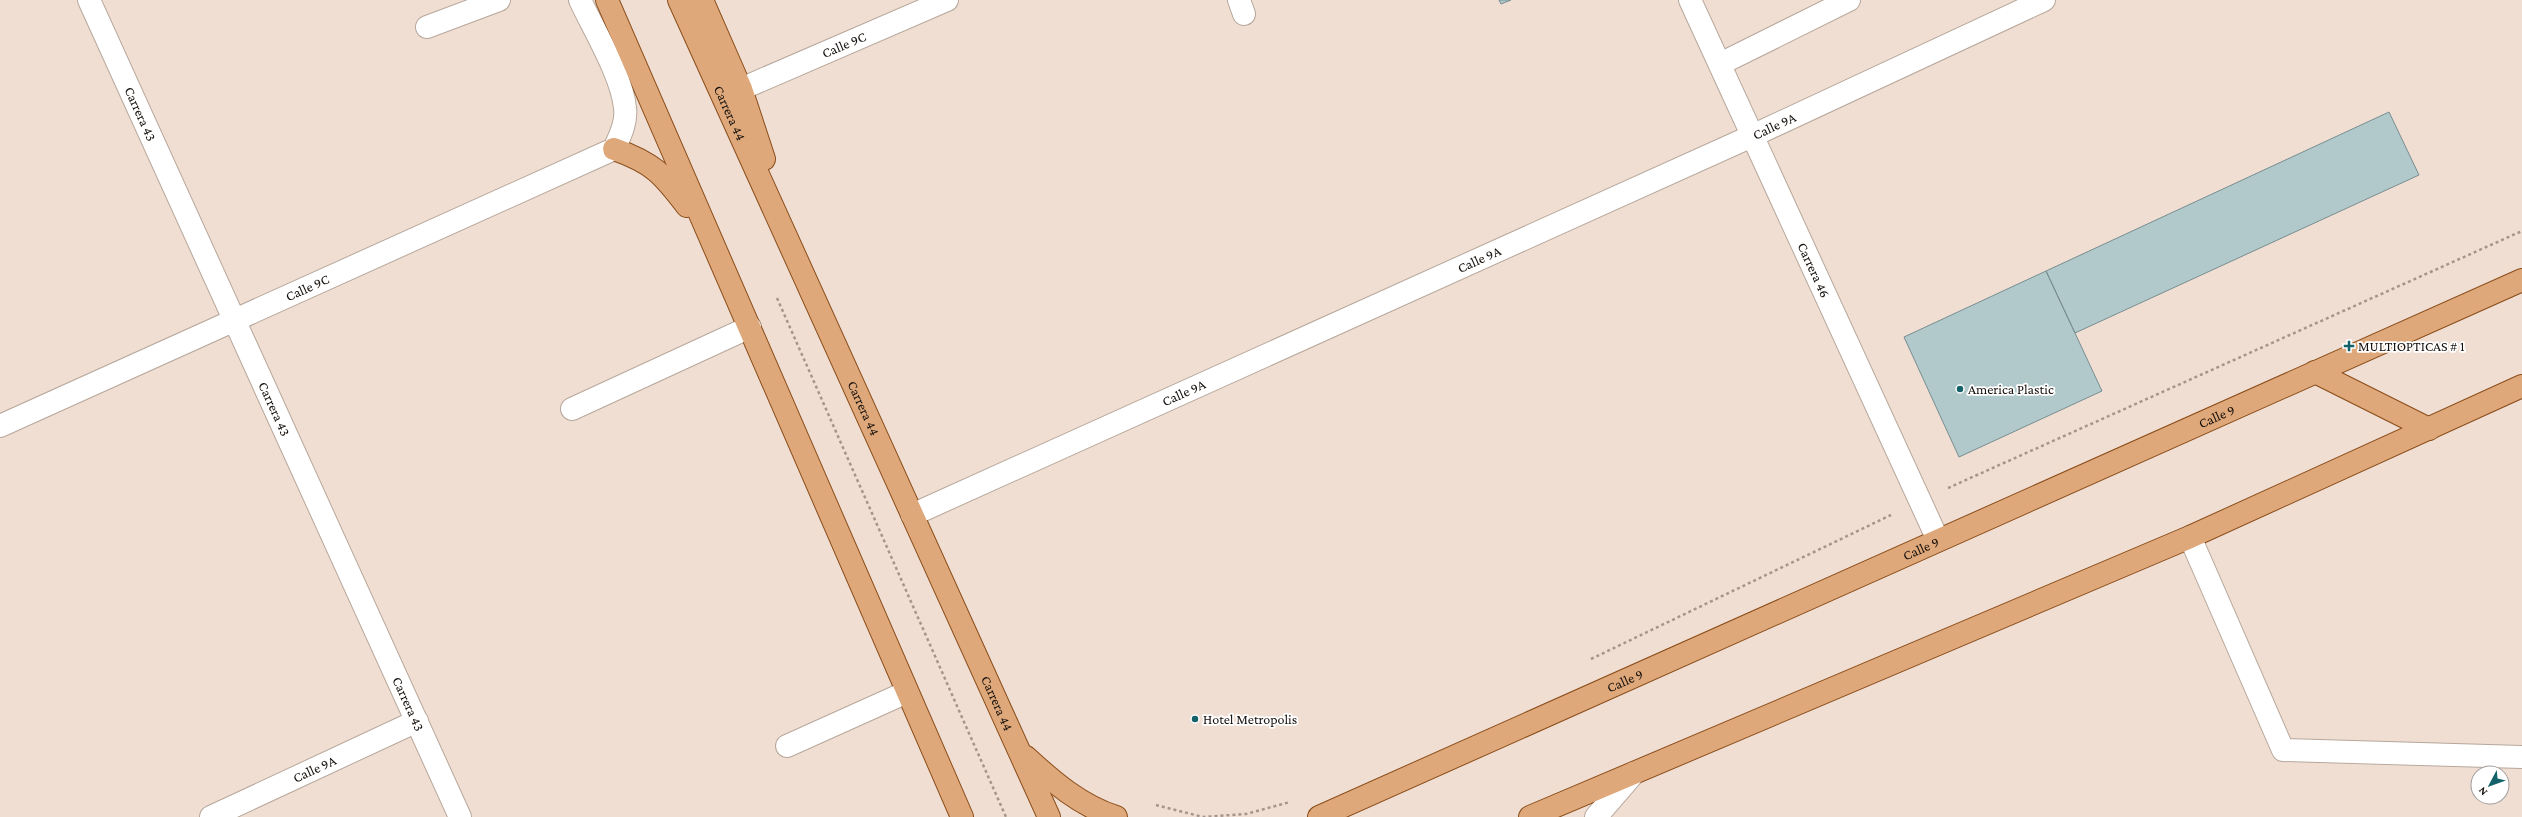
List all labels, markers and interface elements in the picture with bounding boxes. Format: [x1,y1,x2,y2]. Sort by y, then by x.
street label: Calle 9C [819,28,868,61]
street label: Carrera 44 [711,83,750,143]
street label: Carrera 43 [121,84,160,144]
street label: Calle 9A [1750,109,1798,143]
street label: Carrera 46 [1794,240,1833,300]
street label: Calle 9A [1455,242,1503,276]
street label: Calle 9C [283,271,332,304]
place label: MULTIOPTICAS # 1 [2358,338,2465,354]
marker: MULTIOPTICAS # 1 [2343,340,2355,352]
street label: Calle 9A [1159,376,1208,409]
street label: Carrera 44 [844,378,883,438]
street label: Carrera 43 [255,379,294,439]
place label: America Plastic [1968,381,2054,397]
marker: America Plastic [1955,384,1965,394]
street label: Calle 9 [2196,401,2237,431]
street label: Calle 9 [1900,533,1941,563]
street label: Calle 9 [1604,665,1645,695]
street label: Carrera 44 [978,673,1017,733]
street label: Carrera 43 [389,674,428,734]
place label: Hotel Metropolis [1203,711,1297,727]
marker: Hotel Metropolis [1190,714,1200,724]
street label: Calle 9A [290,752,339,786]
north arrow [2470,765,2510,805]
text: N [2475,784,2489,798]

